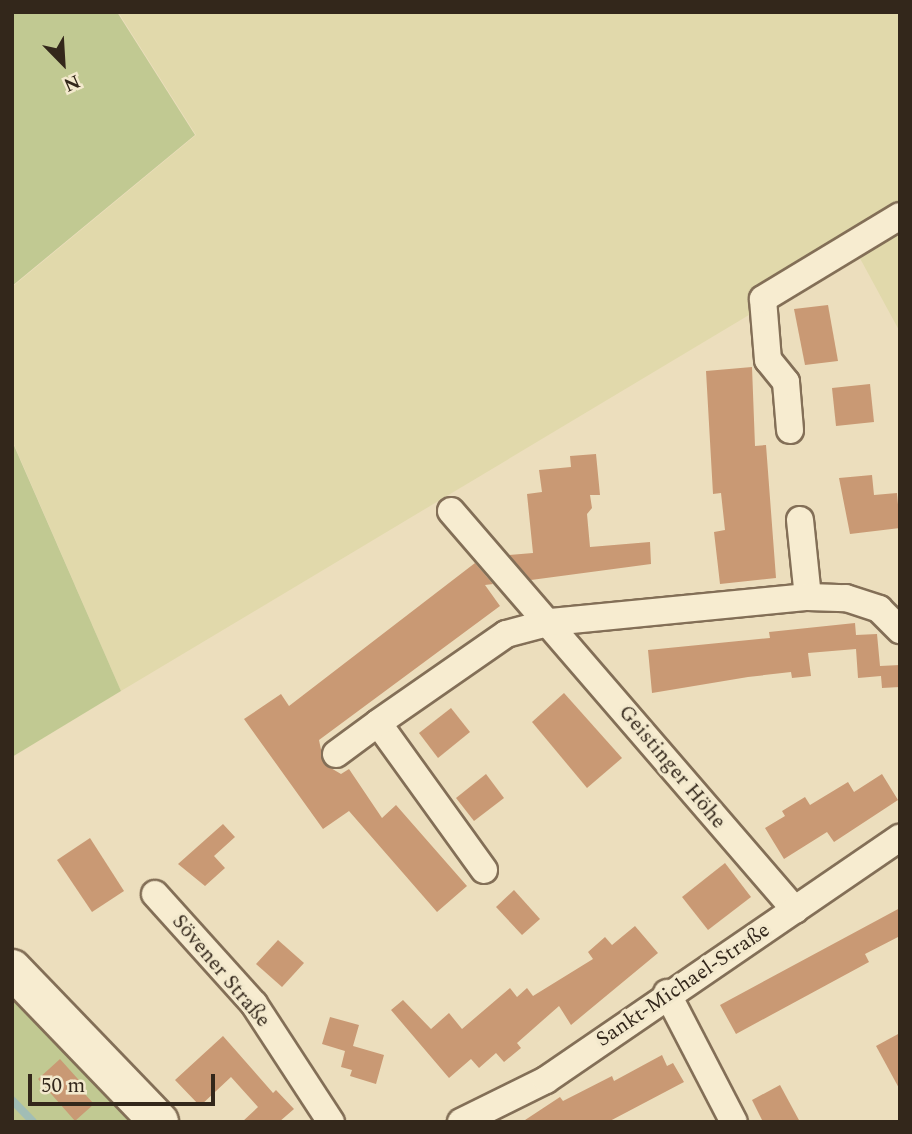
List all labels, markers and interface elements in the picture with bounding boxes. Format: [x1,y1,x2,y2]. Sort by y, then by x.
north arrow [28,28,98,98]
text: N [59,66,85,99]
street label: Geistinger Höhe [613,700,731,834]
street label: Sövener Straße [166,909,276,1033]
street label: Sankt-Michael-Straße [591,917,775,1053]
scale bar [32,1060,219,1104]
text: 50 m [41,1070,85,1102]

